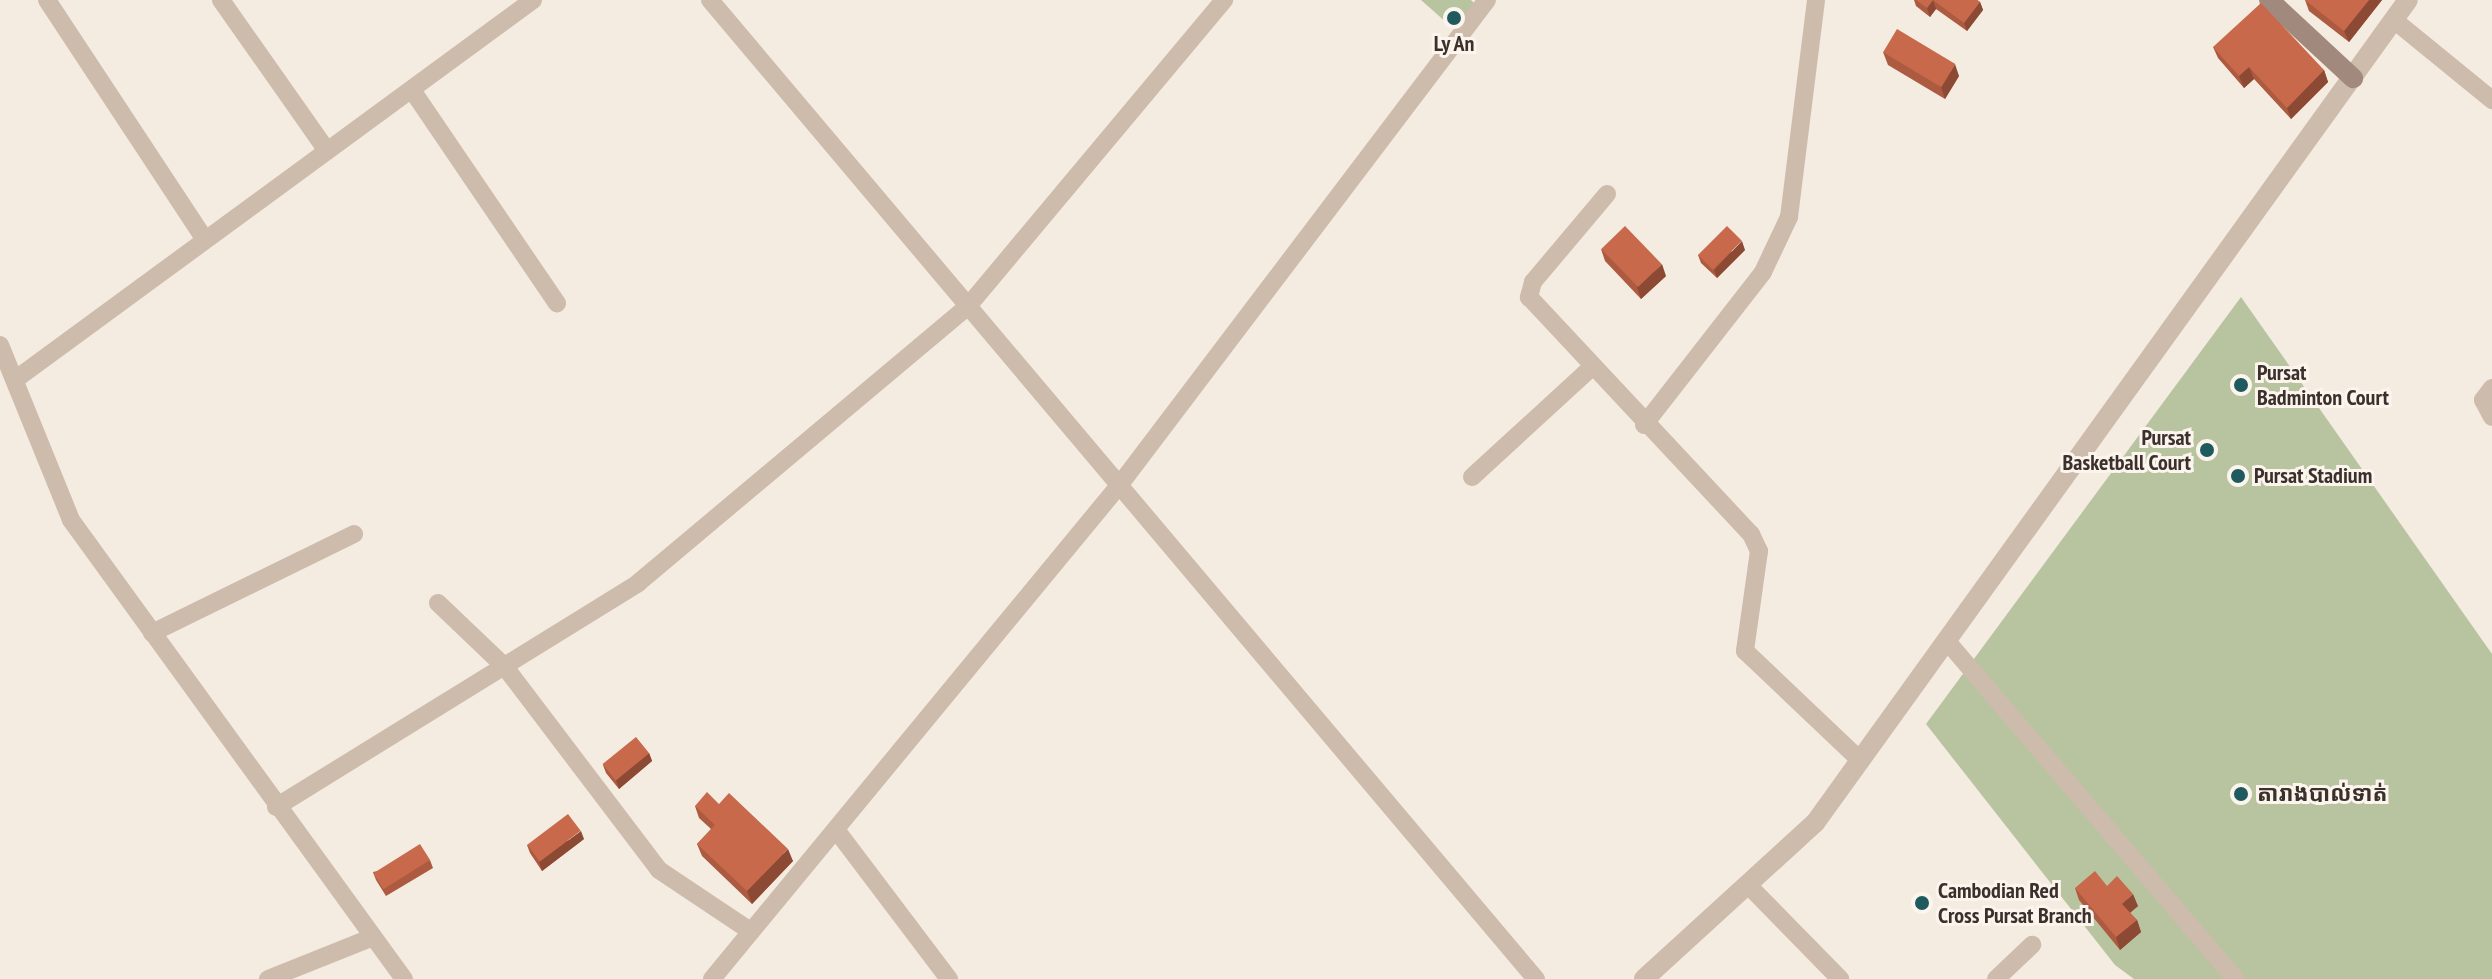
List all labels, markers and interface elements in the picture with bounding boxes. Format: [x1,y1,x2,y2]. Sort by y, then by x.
marker: Ly An [1445,9,1463,27]
place label: Ly An [1433,31,1475,57]
place label: Pursat Badminton Court [2257,359,2389,410]
marker: Pursat Badminton Court [2232,376,2250,394]
place label: Pursat Basketball Court [2062,424,2191,476]
marker: Pursat Basketball Court [2198,441,2216,459]
place label: Pursat Stadium [2254,463,2372,489]
marker: Pursat Stadium [2229,467,2247,485]
place label: តារាងបាល់ទាត់ [2257,781,2387,807]
marker: តារាងបាល់ទាត់ [2232,785,2250,803]
place label: Cambodian Red Cross Pursat Branch [1938,877,2092,928]
marker: Cambodian Red Cross Pursat Branch [1913,894,1931,912]

